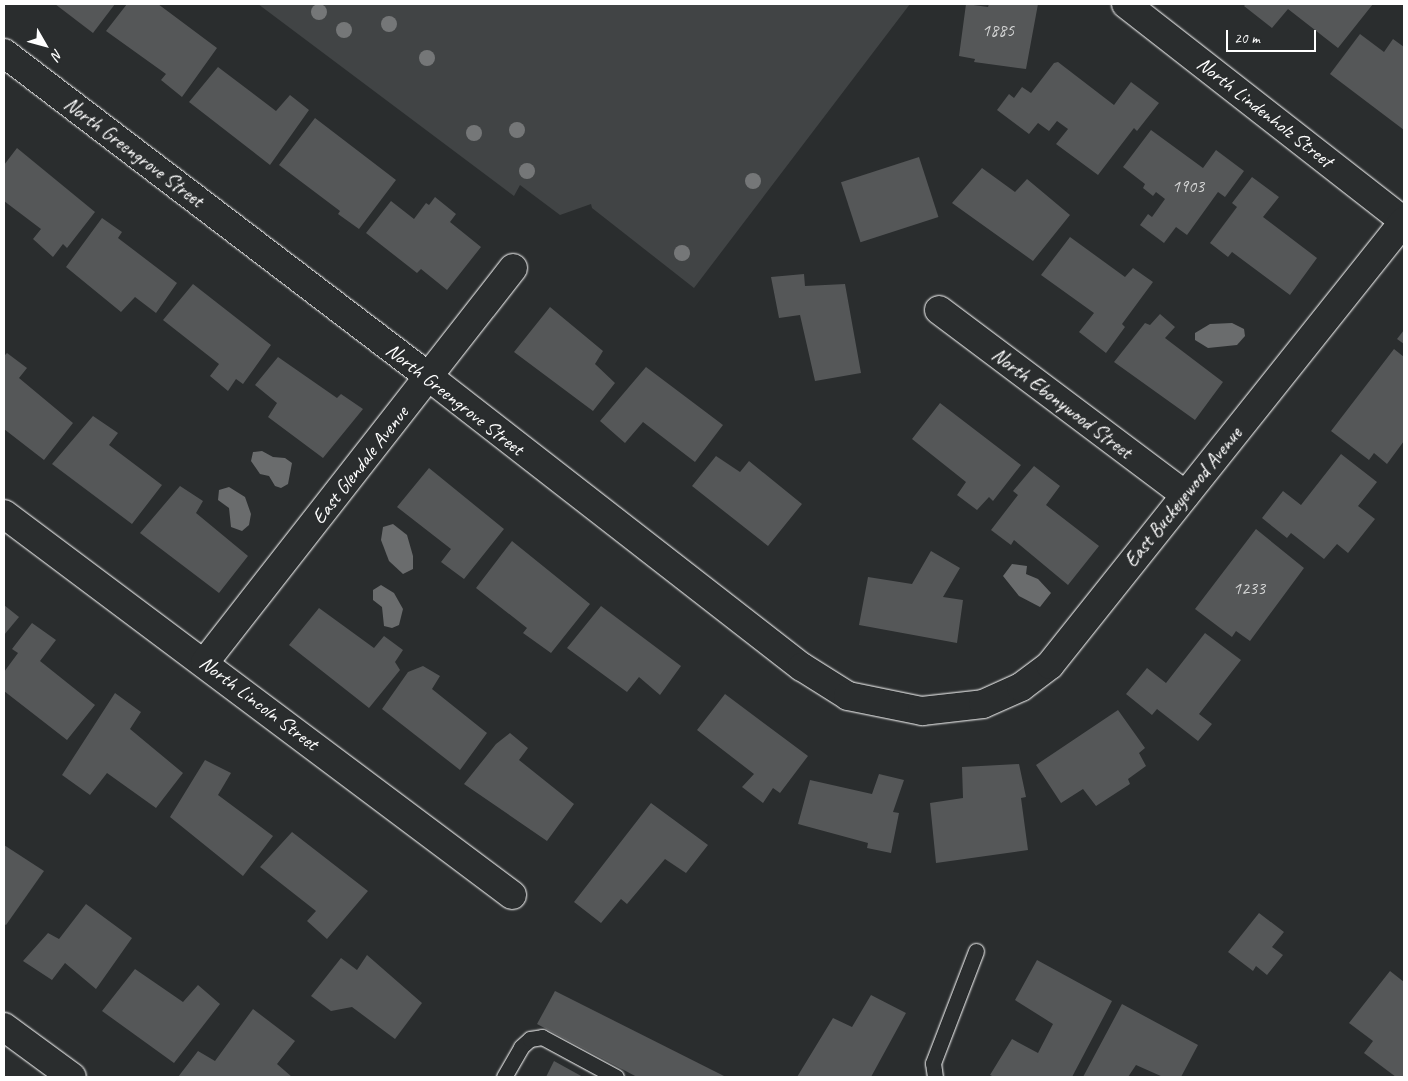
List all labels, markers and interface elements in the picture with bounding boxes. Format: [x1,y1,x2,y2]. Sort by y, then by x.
house number: 1885 [982,19,1014,41]
north arrow [20,20,70,70]
scale bar [1228,20,1318,52]
text: 20 m [1234,29,1260,48]
text: N [48,46,67,63]
street label: North Lindenholz Street [1192,51,1338,173]
street label: North Greengrove Street [59,92,209,212]
house number: 1903 [1172,175,1204,197]
street label: North Greengrove Street [381,338,529,460]
street label: North Ebonywood Street [987,342,1137,464]
street label: East Glendale Avenue [307,401,413,529]
street label: East Buckeyewood Avenue [1119,422,1247,572]
house number: 1233 [1233,577,1265,599]
street label: North Lincoln Street [195,650,323,756]

